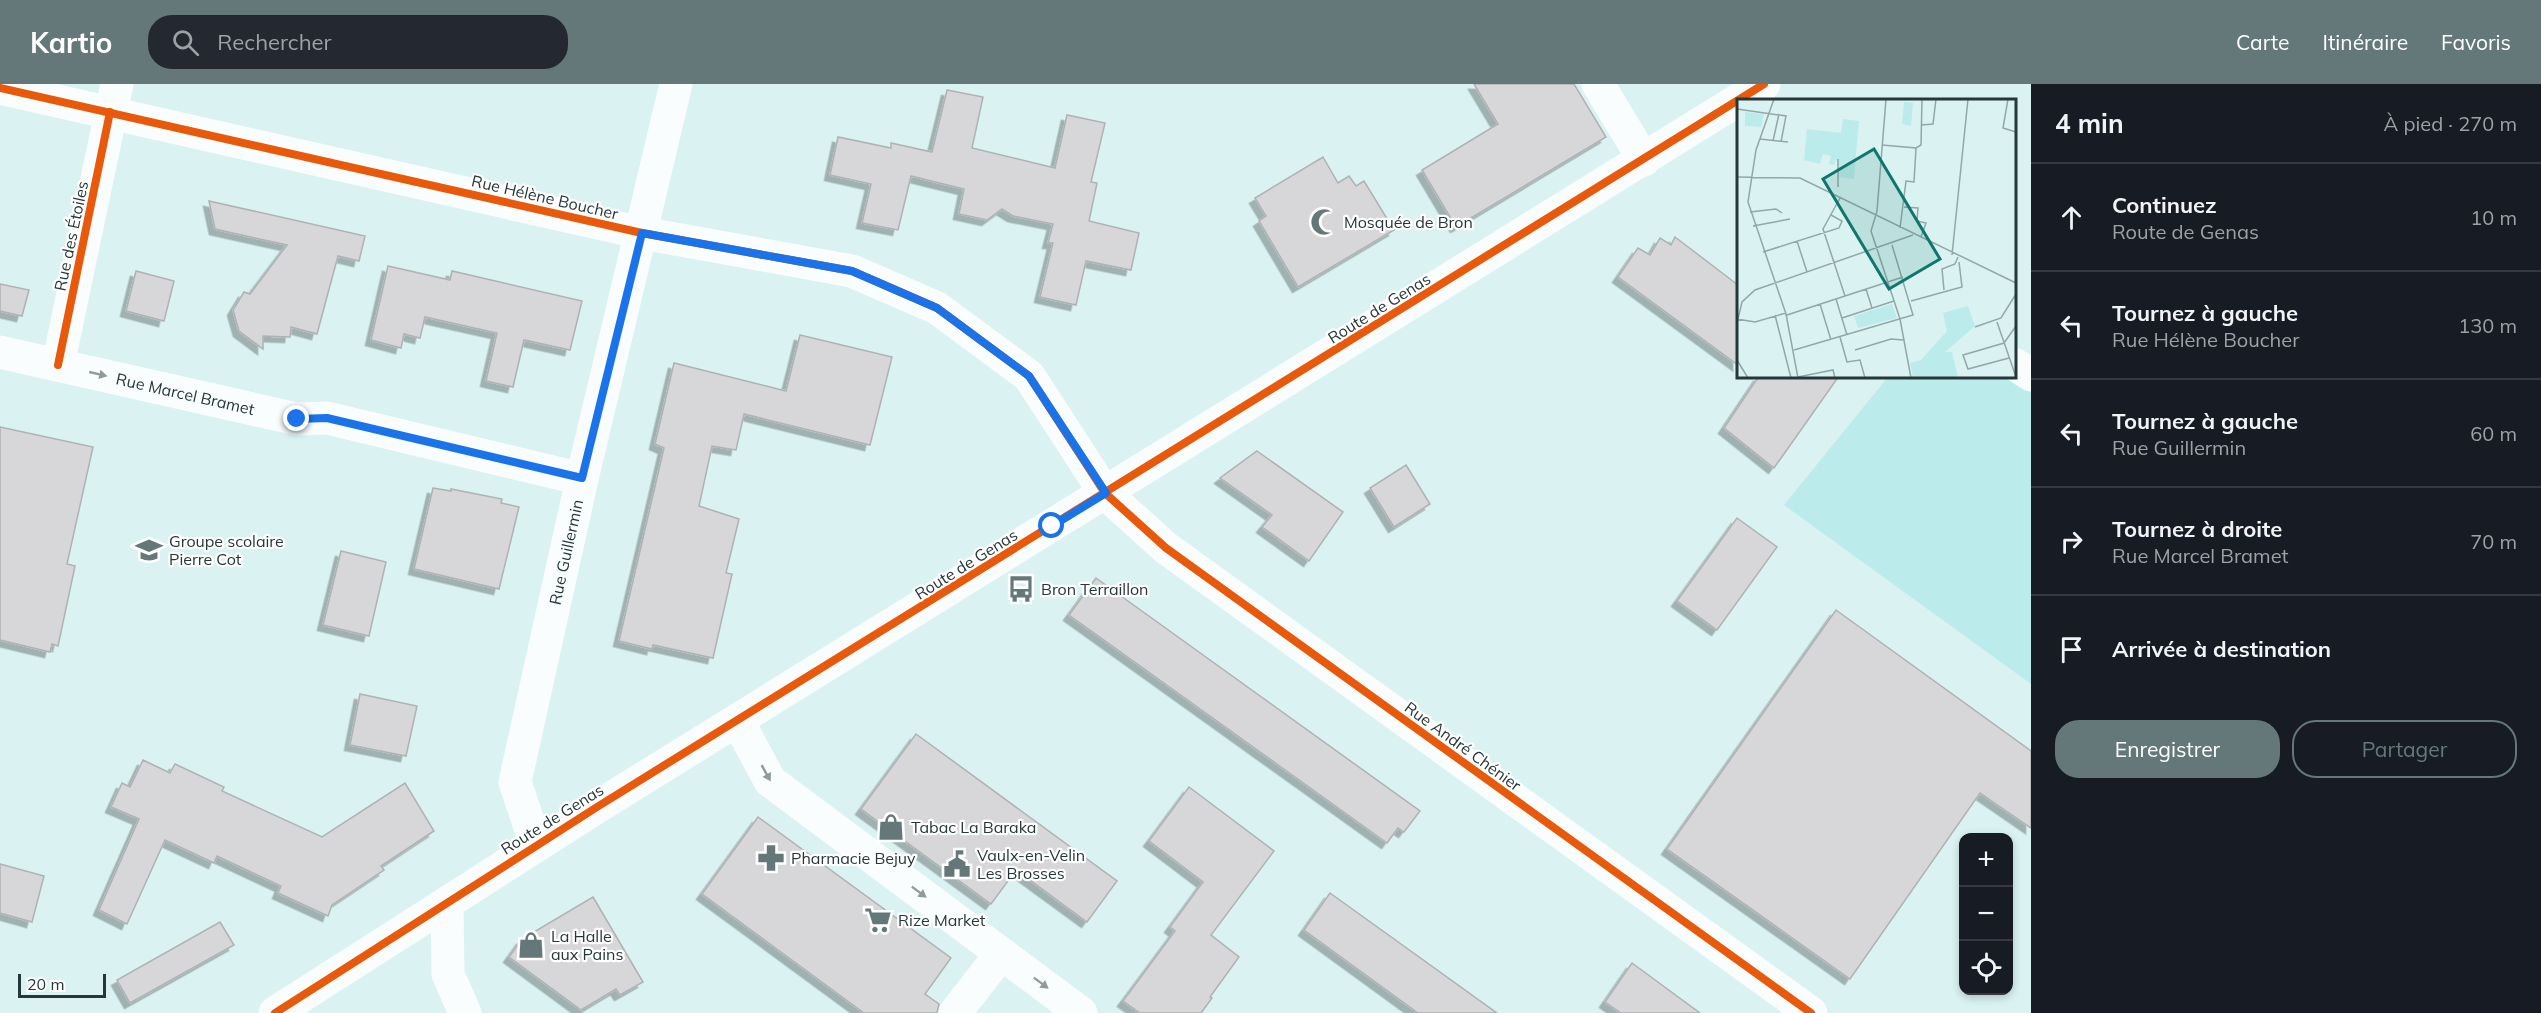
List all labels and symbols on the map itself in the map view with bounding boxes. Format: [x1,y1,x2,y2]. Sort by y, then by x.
inset map [1737,99,2016,378]
street label: Rue Hélène Boucher [470,170,620,224]
street label: Rue des Étoiles [50,179,92,293]
mosque icon: Mosquée de Bron [1309,207,1339,237]
place label: Mosquée de Bron [1344,212,1473,232]
street label: Route de Genas [1324,268,1434,348]
street label: Rue Marcel Bramet [114,369,257,419]
one-way arrow [89,370,108,379]
route end [283,405,309,431]
street label: Rue Guillermin [545,497,587,607]
route start [1038,512,1064,538]
street label: Route de Genas [911,524,1021,604]
place label: Groupe scolaire Pierre Cot [169,531,284,569]
school or university icon: Groupe scolaire Pierre Cot [134,535,164,565]
bus stop icon: Bron Terraillon [1006,574,1036,604]
place label: Bron Terraillon [1041,579,1149,599]
street label: Rue André Chénier [1401,697,1525,795]
one-way arrow [761,765,771,782]
street label: Route de Genas [497,779,607,859]
shop icon: Tabac La Baraka [876,812,906,842]
place label: Tabac La Baraka [911,817,1036,837]
pharmacy icon: Pharmacie Bejuy [756,843,786,873]
place label: Vaulx-en-Velin Les Brosses [977,845,1085,883]
place label: Pharmacie Bejuy [791,848,916,868]
public building icon: Vaulx-en-Velin Les Brosses [942,849,972,879]
one-way arrow [910,886,926,898]
supermarket icon: Rize Market [863,905,893,935]
place label: Rize Market [898,910,986,930]
place label: La Halle aux Pains [551,926,623,964]
shop icon: La Halle aux Pains [516,930,546,960]
scale bar [18,971,106,998]
one-way arrow [1033,977,1049,990]

